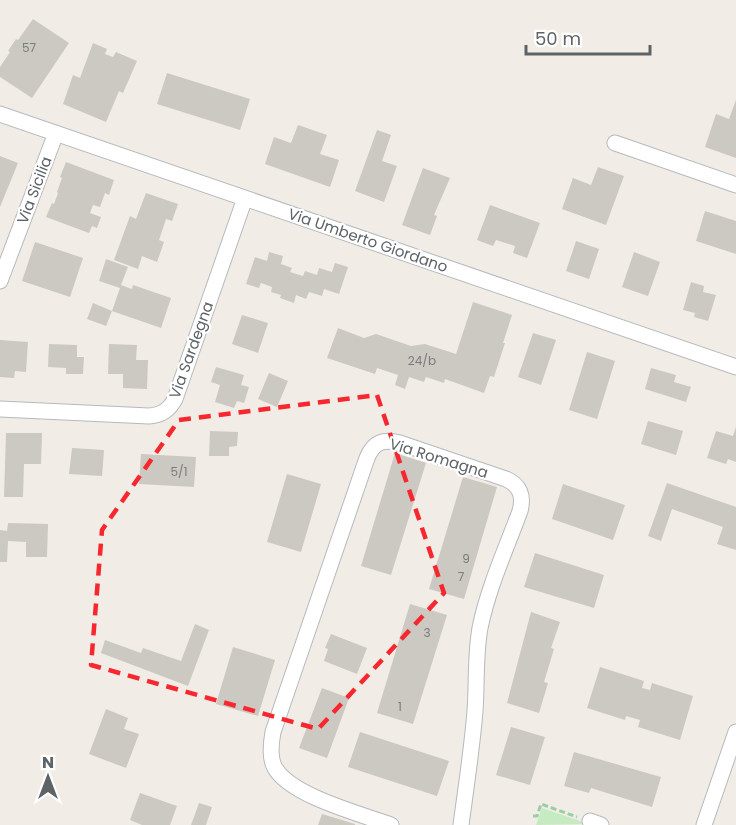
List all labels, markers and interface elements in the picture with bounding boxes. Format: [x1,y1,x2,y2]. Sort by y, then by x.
scale bar [526,18,650,56]
text: 50 m [535,26,581,51]
house number: 57 [22,39,36,56]
street label: Via Sicilia [12,153,56,227]
street label: Via Umberto Giordano [285,203,451,277]
street label: Via Sardegna [164,299,218,401]
house number: 24/b [408,352,436,369]
street label: Via Romagna [387,433,491,483]
house number: 5/1 [170,463,188,480]
house number: 9 [462,550,470,567]
house number: 7 [458,568,465,585]
house number: 3 [423,624,431,641]
house number: 1 [398,698,402,715]
north arrow [18,747,78,807]
text: N [42,751,54,774]

